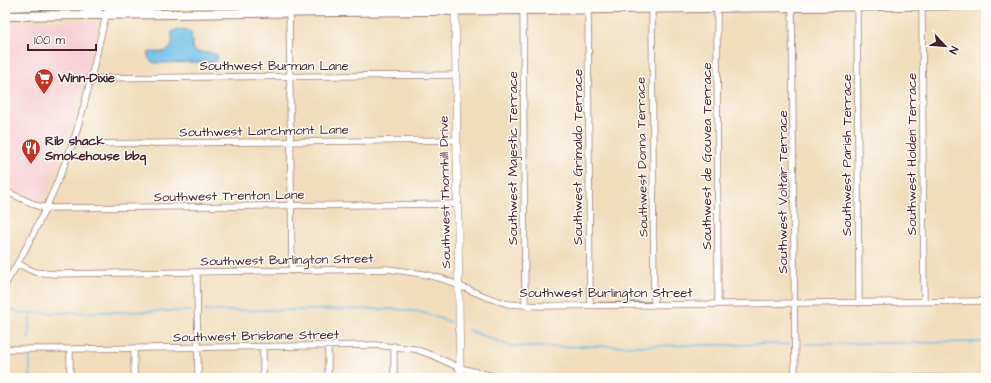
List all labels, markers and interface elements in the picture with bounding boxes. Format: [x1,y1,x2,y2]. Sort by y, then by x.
scale bar [28,26,96,52]
north arrow [925,26,965,66]
text: 100 m [34,32,65,49]
text: N [945,44,962,57]
street label: Southwest Burman Lane [199,57,349,75]
street label: Southwest de Gouvea Terrace [698,62,716,250]
supermarket icon: Winn-Dixie [33,67,55,95]
place label: Winn-Dixie [57,69,115,87]
street label: Southwest Grimaldo Terrace [569,69,587,245]
street label: Southwest Majestic Terrace [504,71,522,245]
street label: Southwest Holden Terrace [903,73,921,235]
street label: Southwest Parish Terrace [838,74,856,236]
street label: Southwest Donna Terrace [632,77,652,237]
street label: Southwest Voltair Terrace [774,110,792,274]
street label: Southwest Thornhill Drive [435,115,455,269]
street label: Southwest Larchmont Lane [179,121,349,141]
place label: Rib shack Smokehouse bbq [44,132,147,166]
restaurant icon: Rib shack Smokehouse bbq [20,137,42,165]
street label: Southwest Trenton Lane [153,186,305,206]
street label: Southwest Burlington Street [200,249,374,272]
street label: Southwest Burlington Street [519,284,693,303]
street label: Southwest Brisbane Street [173,326,340,346]

